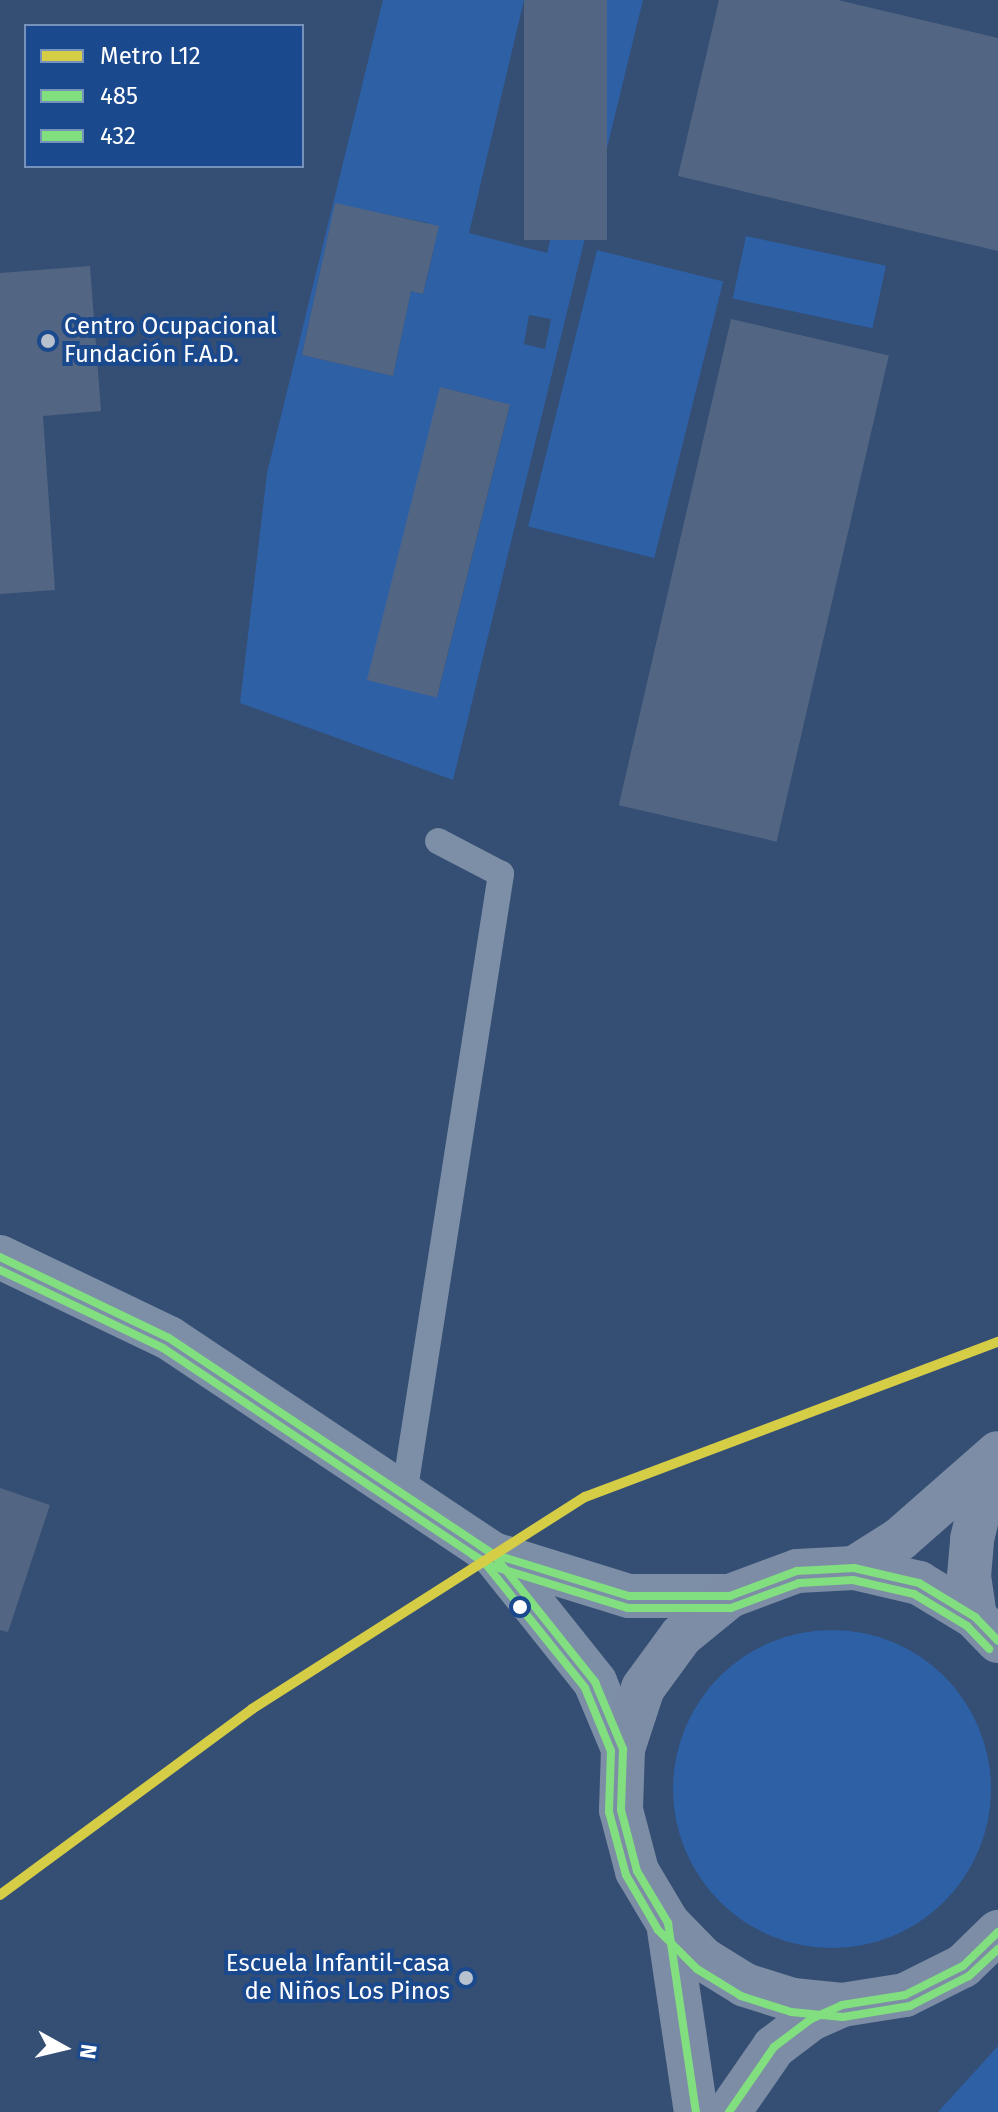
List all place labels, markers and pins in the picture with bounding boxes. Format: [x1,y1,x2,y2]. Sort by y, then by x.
place label: Centro Ocupacional Fundación F.A.D. [64,313,277,369]
marker: Centro Ocupacional Fundación F.A.D. [39,332,57,350]
unlabelled marker [512,1599,528,1615]
place label: Escuela Infantil-casa de Niños Los Pinos [226,1950,450,2006]
marker: Escuela Infantil-casa de Niños Los Pinos [457,1969,475,1987]

